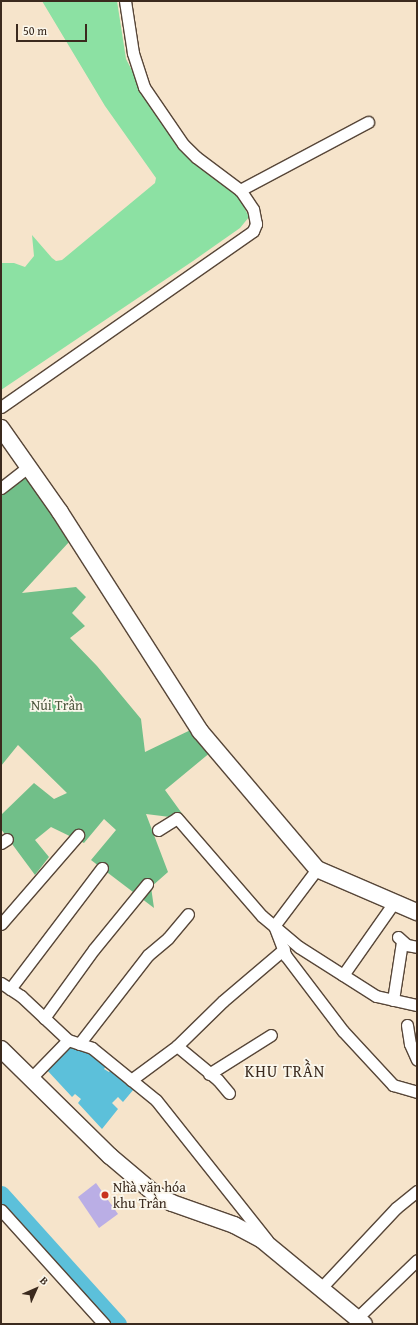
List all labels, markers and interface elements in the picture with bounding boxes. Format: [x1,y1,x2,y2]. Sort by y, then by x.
scale bar [18,16,89,42]
text: 50 m [23,22,47,39]
park label: Núi Trần [31,697,83,713]
district label: KHU TRẦN [245,1061,325,1081]
place label: Nhà văn hóa khu Trần [113,1179,186,1212]
marker: Nhà văn hóa khu Trần [100,1190,110,1200]
north arrow [16,1269,56,1309]
text: B [36,1272,53,1289]

